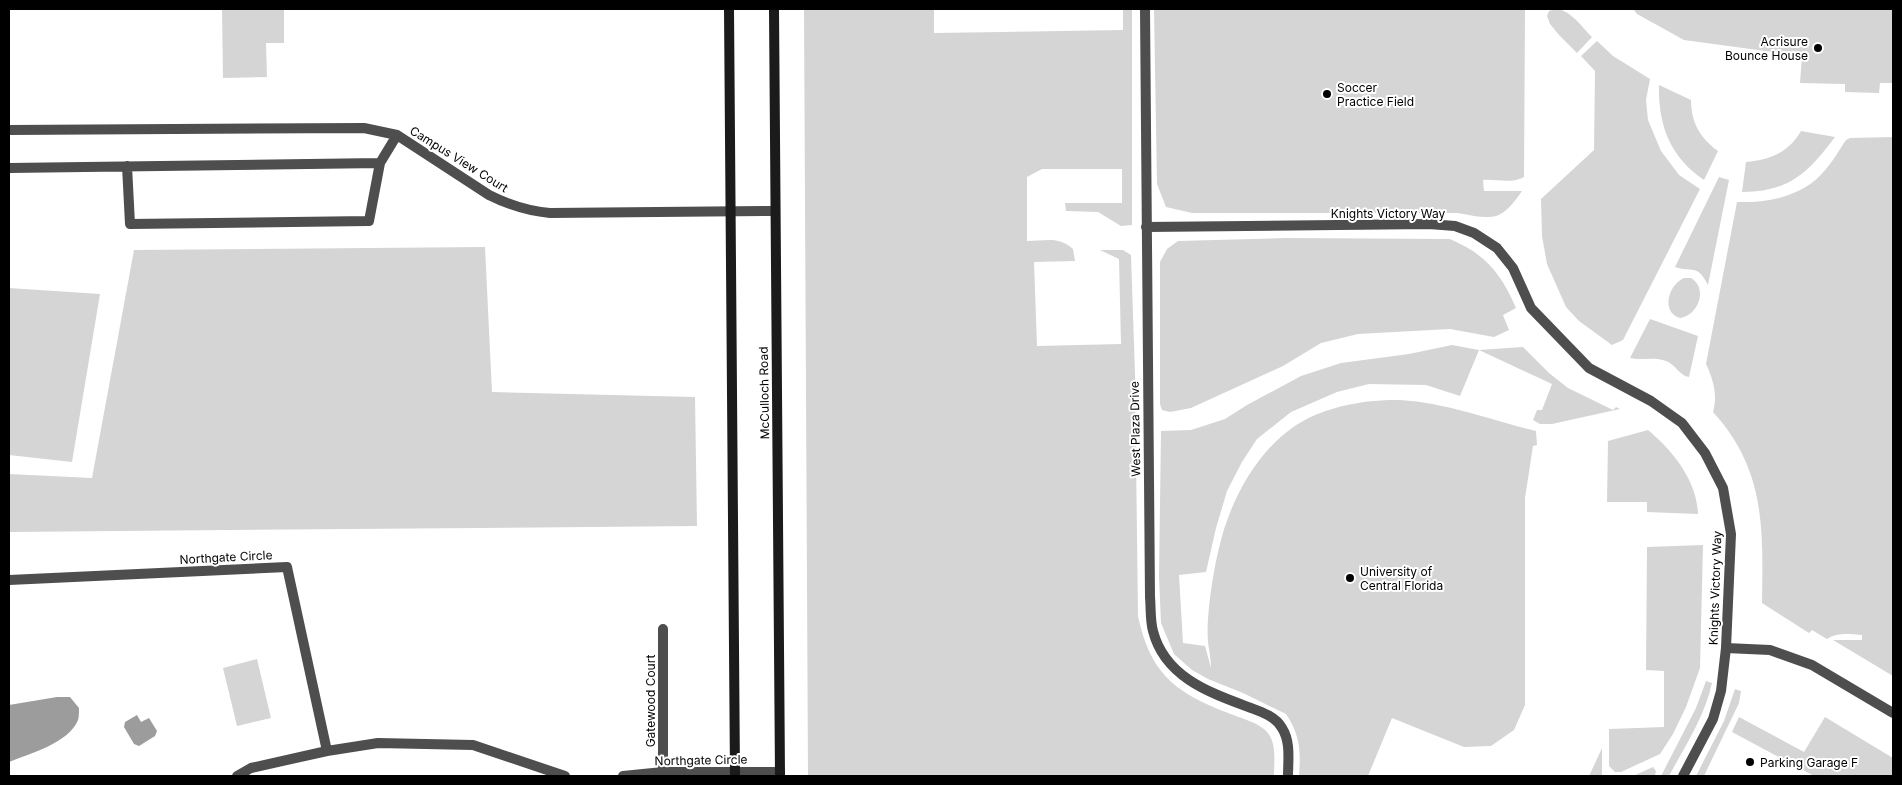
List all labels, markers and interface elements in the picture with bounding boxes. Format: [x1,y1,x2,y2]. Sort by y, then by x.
place label: Acrisure Bounce House [1725,34,1808,63]
marker: Acrisure Bounce House [1812,42,1824,54]
place label: Soccer Practice Field [1337,80,1414,109]
marker: Soccer Practice Field [1321,88,1333,100]
street label: Campus View Court [407,123,511,195]
street label: Knights Victory Way [1331,206,1445,221]
street label: McCulloch Road [756,346,772,440]
street label: West Plaza Drive [1127,381,1143,477]
street label: Knights Victory Way [1706,530,1725,645]
street label: Northgate Circle [179,547,273,567]
place label: University of Central Florida [1360,564,1443,593]
marker: University of Central Florida [1344,572,1356,584]
street label: Gatewood Court [643,655,658,747]
street label: Northgate Circle [654,752,748,768]
place label: Parking Garage F [1760,755,1858,770]
marker: Parking Garage F [1744,756,1756,768]

